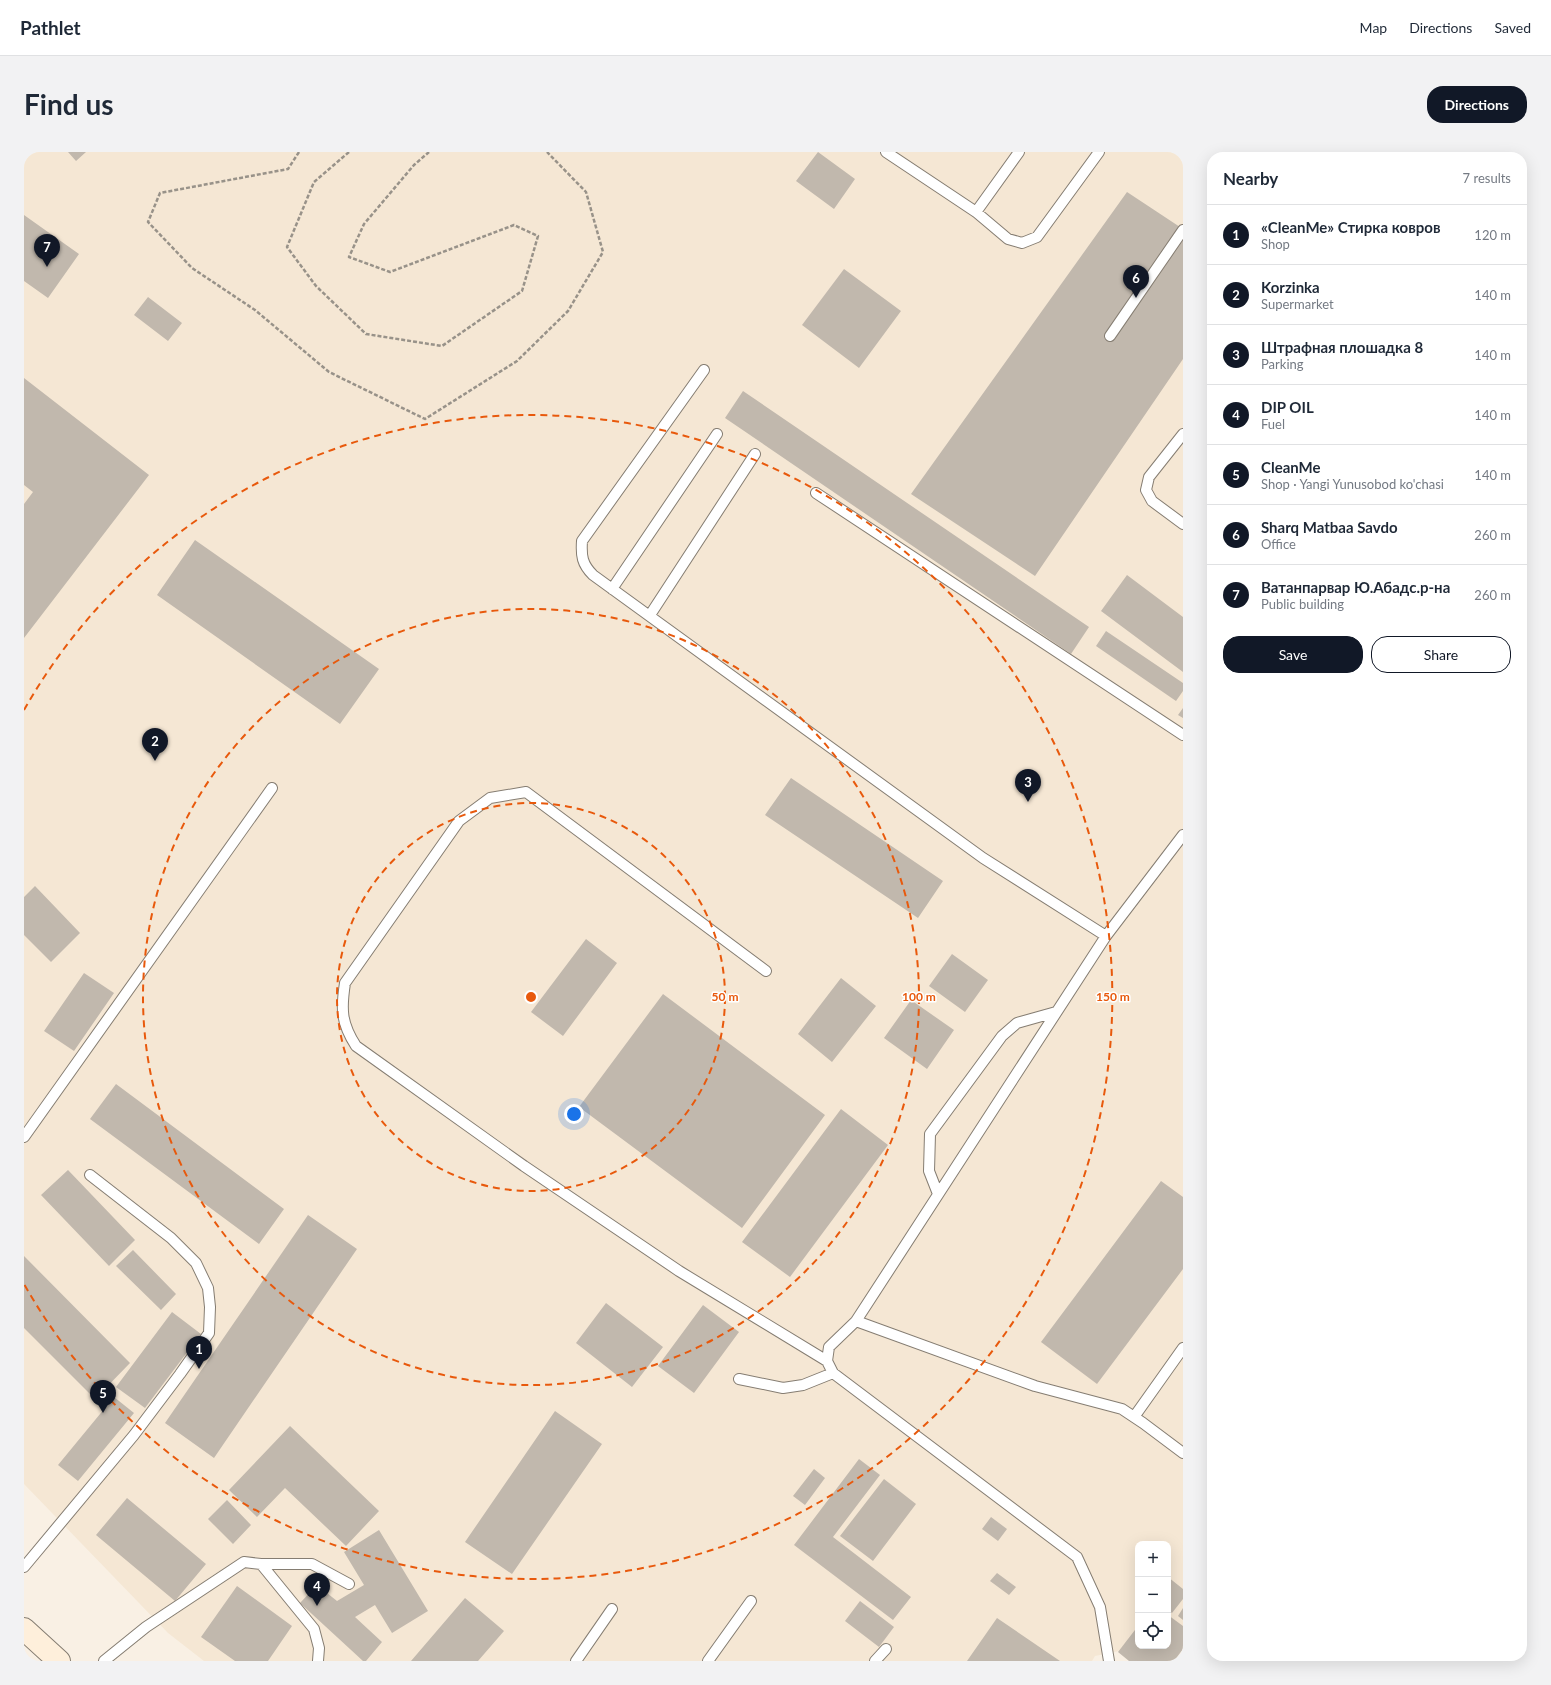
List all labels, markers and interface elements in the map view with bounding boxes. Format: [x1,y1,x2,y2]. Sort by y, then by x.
text: Pathlet [20,16,81,39]
text: Map [1360,19,1387,36]
text: Directions [1409,19,1472,36]
text: Saved [1494,19,1531,36]
button: Directions [1427,86,1527,123]
text: Find us [24,87,114,121]
text: Nearby [1223,168,1278,189]
text: 7 results [1463,170,1511,186]
text: «CleanMe» Стирка ковров [1261,218,1440,236]
text: 1 [1232,227,1240,243]
text: 120 m [1474,227,1511,243]
pin: 7 [34,234,60,267]
text: Shop [1261,236,1290,252]
pin: 6 [1123,265,1149,298]
text: Korzinka [1261,278,1320,296]
text: 2 [1232,287,1240,303]
text: 140 m [1474,287,1511,303]
text: Supermarket [1261,296,1334,312]
text: Штрафная плошадка 8 [1261,338,1423,356]
text: 3 [1232,347,1240,363]
text: 140 m [1474,347,1511,363]
text: Parking [1261,356,1304,372]
text: DIP OIL [1261,398,1314,416]
text: 4 [1232,407,1240,423]
text: 140 m [1474,407,1511,423]
text: Fuel [1261,416,1285,432]
text: CleanMe [1261,458,1321,476]
text: 5 [1232,467,1240,483]
text: 140 m [1474,467,1511,483]
text: Shop · Yangi Yunusobod ko'chasi [1261,476,1444,492]
text: Sharq Matbaa Savdo [1261,518,1398,536]
text: 6 [1232,527,1240,543]
text: 260 m [1474,527,1511,543]
text: Office [1261,536,1296,552]
text: Ватанпарвар Ю.Абадс.р-на [1261,578,1450,596]
text: 7 [1232,587,1240,603]
text: 260 m [1474,587,1511,603]
text: Public building [1261,596,1344,612]
button: Save [1223,636,1363,673]
button: Share [1371,636,1511,673]
pin: 2 [142,728,168,761]
pin: 3 [1015,769,1041,802]
text: 50 m [712,989,738,1004]
text: 100 m [902,989,936,1004]
text: 150 m [1096,989,1130,1004]
centre of rings [524,990,538,1004]
your location [564,1104,584,1124]
pin: 1 [186,1336,212,1369]
pin: 5 [90,1380,116,1413]
map controls [1135,1541,1171,1649]
button: + [1135,1541,1171,1577]
pin: 4 [304,1573,330,1606]
button: − [1135,1577,1171,1613]
button: locate [1135,1613,1171,1649]

